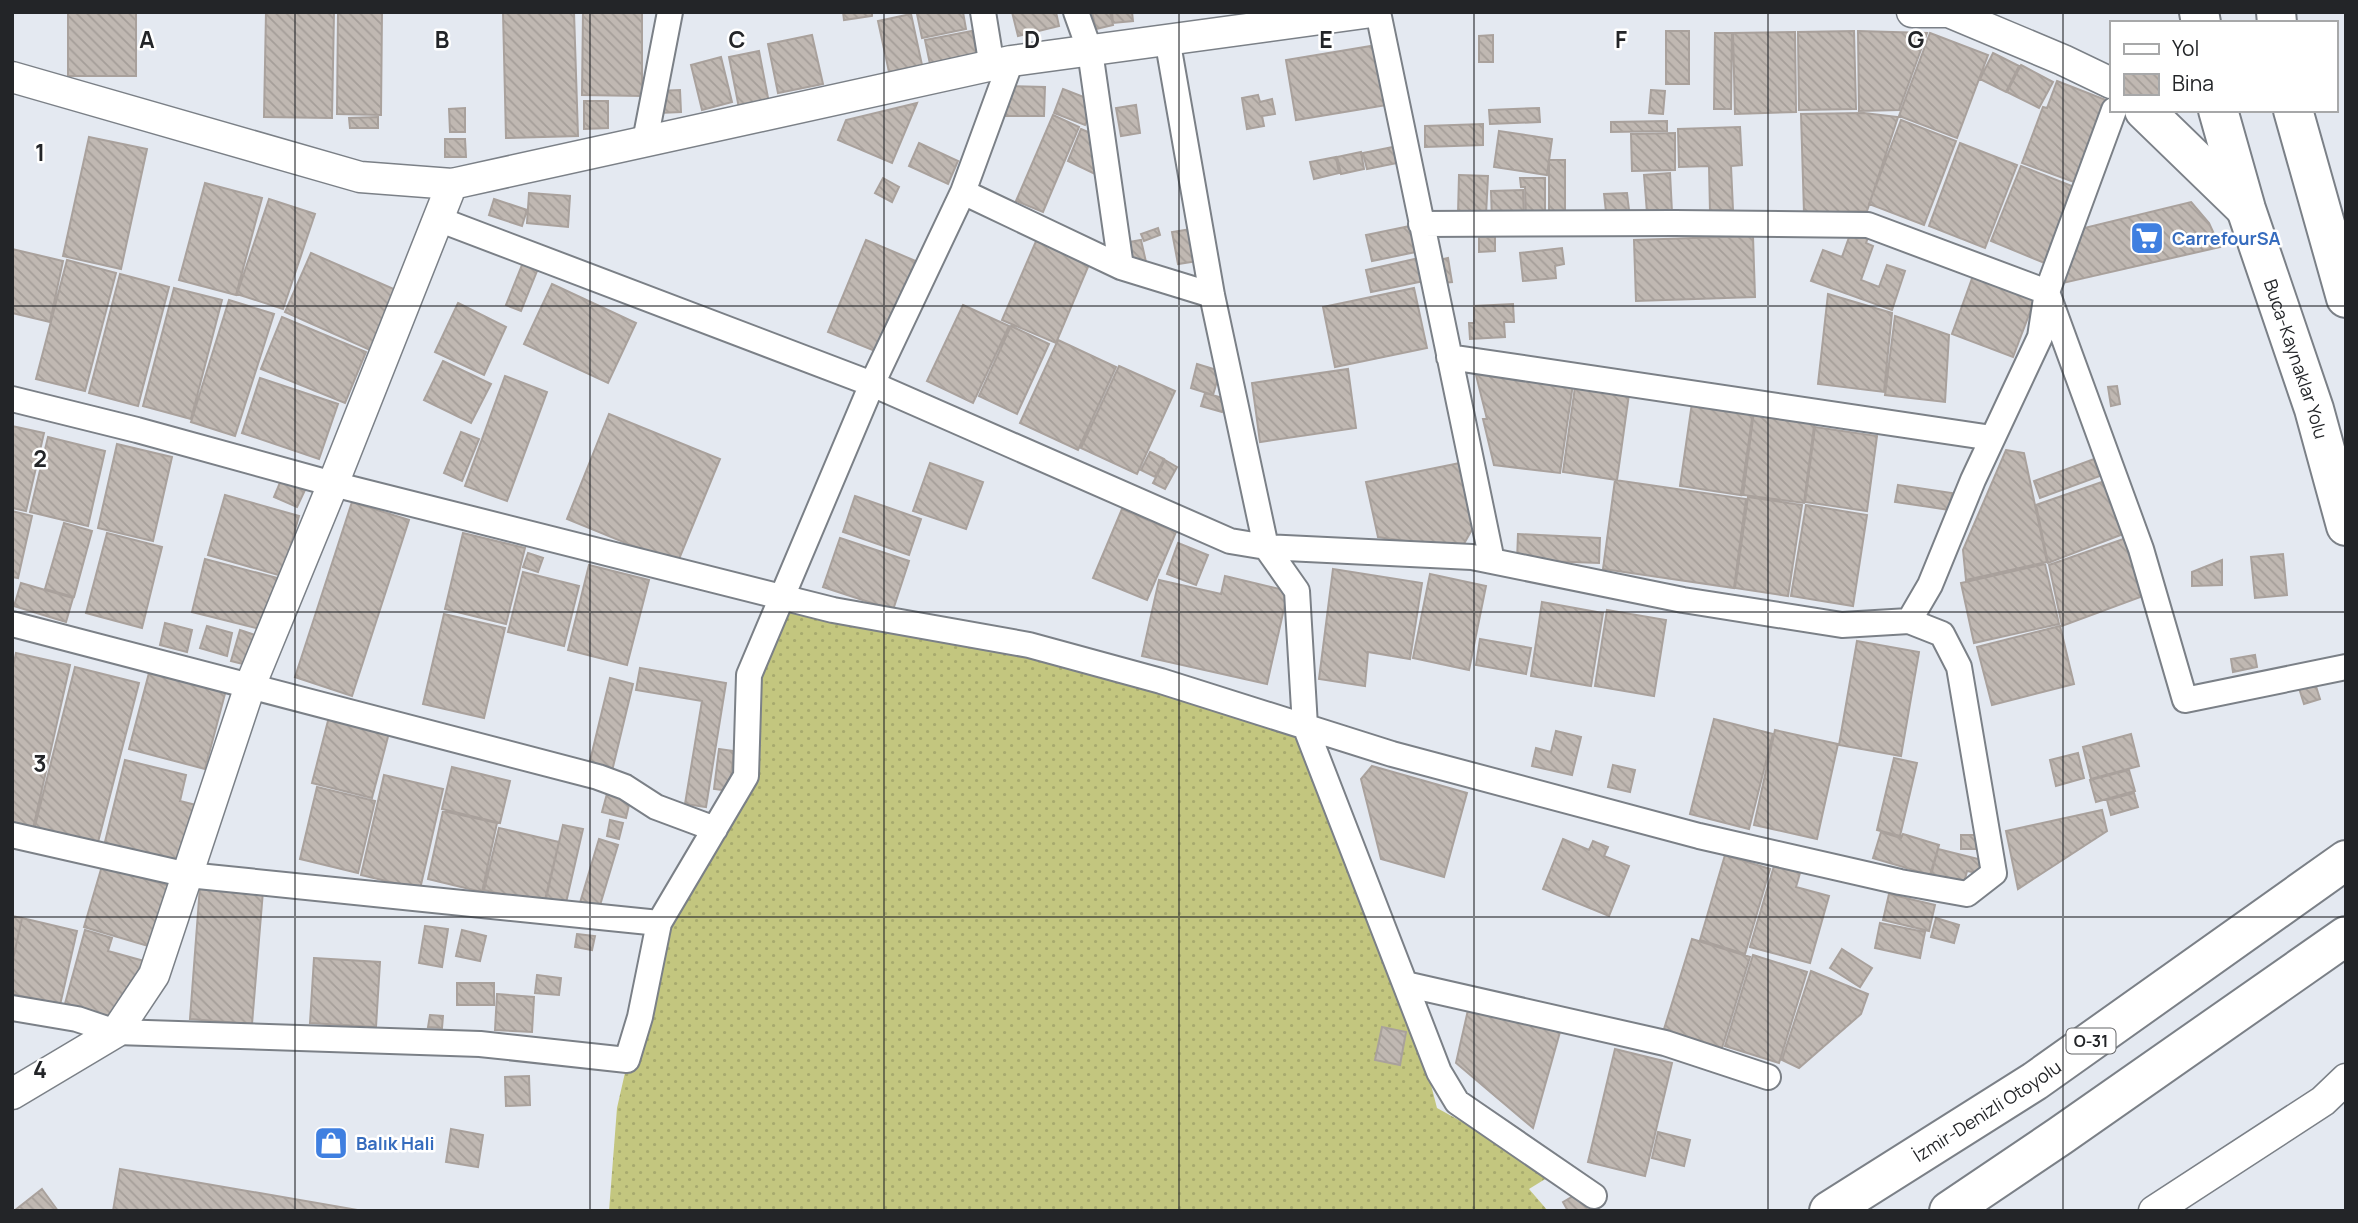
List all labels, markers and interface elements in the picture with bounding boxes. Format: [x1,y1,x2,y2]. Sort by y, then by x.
legend [2110,21,2337,112]
text: A [139,23,155,55]
text: B [435,23,449,55]
text: C [729,23,746,55]
text: D [1024,23,1040,55]
text: E [1319,23,1333,55]
text: F [1615,23,1627,55]
text: G [1908,23,1925,55]
text: Yol [2172,34,2199,62]
text: Bina [2172,69,2214,97]
text: 1 [35,136,45,168]
supermarket icon: CarrefourSA [2128,219,2166,257]
place label: CarrefourSA [2172,226,2281,250]
street label: Buca-Kaynaklar Yolu [2259,276,2334,441]
text: 2 [33,442,47,474]
text: 3 [33,747,47,779]
road number: O-31 [2066,1028,2116,1054]
text: 4 [33,1053,47,1085]
street label: İzmir-Denizli Otoyolu [1908,1054,2066,1167]
shop icon: Balık Hali [312,1124,350,1162]
place label: Balık Hali [356,1131,435,1155]

